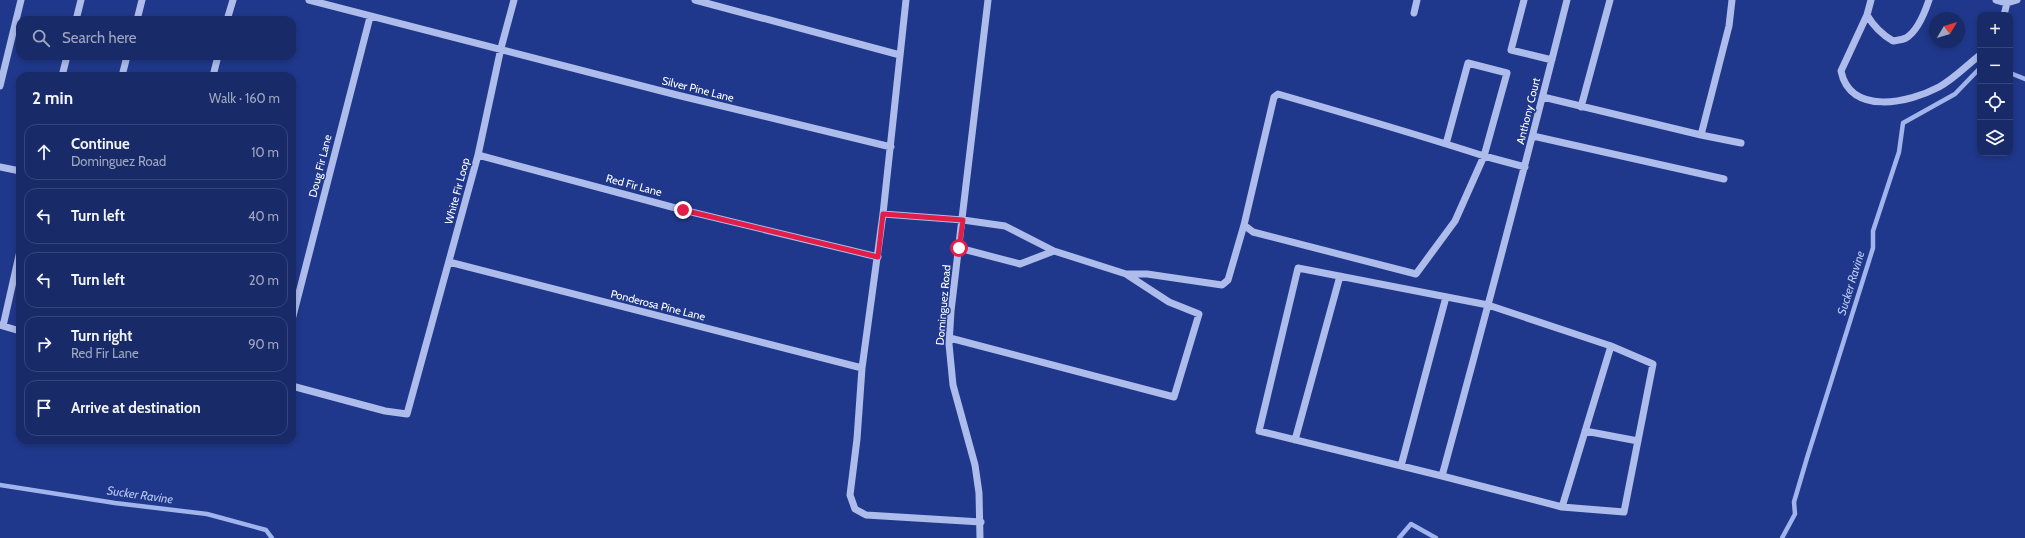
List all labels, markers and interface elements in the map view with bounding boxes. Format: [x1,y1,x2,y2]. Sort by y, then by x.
north arrow [1929,12,1965,48]
map controls [1977,12,2013,156]
button: + [1977,12,2013,48]
search box [16,16,296,60]
icon: search [30,27,52,49]
text: Search here [62,29,137,47]
button: − [1977,48,2013,84]
street label: Silver Pine Lane [661,73,736,105]
street label: Anthony Court [1513,76,1543,146]
button: locate [1977,84,2013,120]
text: 2 min [32,88,73,108]
text: Walk · 160 m [209,90,280,106]
button: layers [1977,120,2013,156]
street label: Doug Fir Lane [305,133,335,199]
text: Continue [71,135,130,153]
icon: ahead [33,141,55,163]
text: 10 m [251,144,279,160]
text: Dominguez Road [71,153,166,169]
street label: White Fir Loop [441,156,473,226]
street label: Red Fir Lane [605,171,664,199]
route end [674,201,692,219]
icon: left [33,205,55,227]
text: Turn left [71,207,125,225]
text: 40 m [248,208,279,224]
route start [950,239,968,257]
water label: Sucker Ravine [1834,248,1868,317]
street label: Dominguez Road [933,264,953,346]
icon: left [33,269,55,291]
text: Turn left [71,271,125,289]
text: 20 m [249,272,279,288]
street label: Ponderosa Pine Lane [609,286,707,324]
text: Turn right [71,327,132,345]
icon: right [33,333,55,355]
text: 90 m [248,336,279,352]
text: Red Fir Lane [71,345,139,361]
icon: arrive [33,397,55,419]
text: Arrive at destination [71,399,201,417]
water label: Sucker Ravine [106,482,175,507]

